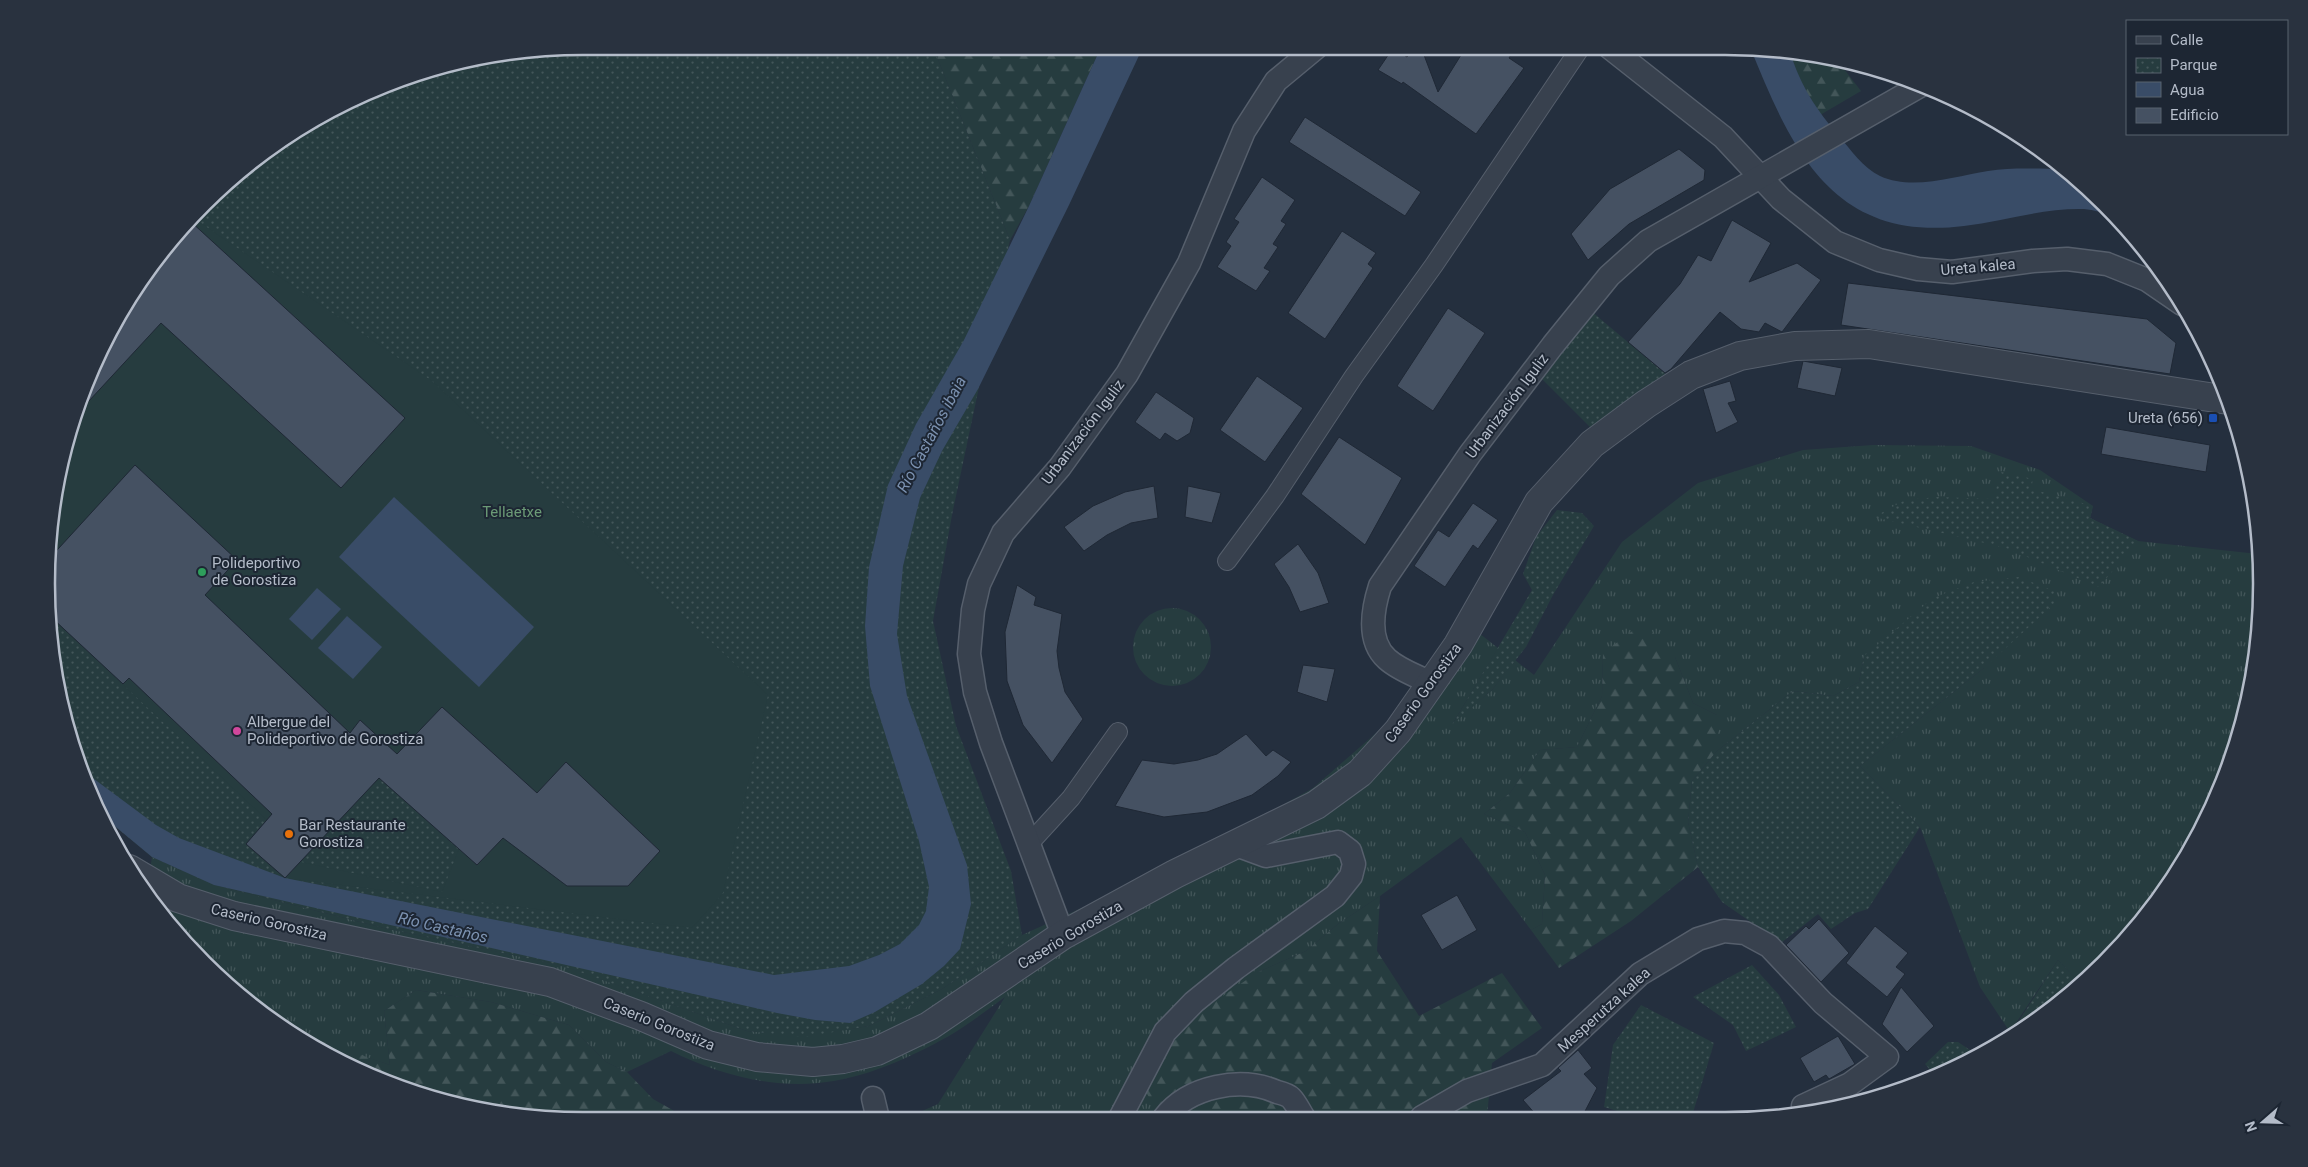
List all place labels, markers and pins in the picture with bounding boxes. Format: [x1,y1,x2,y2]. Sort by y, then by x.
place label: Ureta (656) [2128,409,2203,427]
marker: Ureta (656) [2207,412,2219,424]
place label: Polideportivo de Gorostiza [212,554,300,589]
marker: Polideportivo de Gorostiza [196,566,208,578]
place label: Albergue del Polideportivo de Gorostiza [247,713,423,748]
marker: Albergue del Polideportivo de Gorostiza [231,725,243,737]
place label: Bar Restaurante Gorostiza [299,816,406,851]
marker: Bar Restaurante Gorostiza [283,828,295,840]

